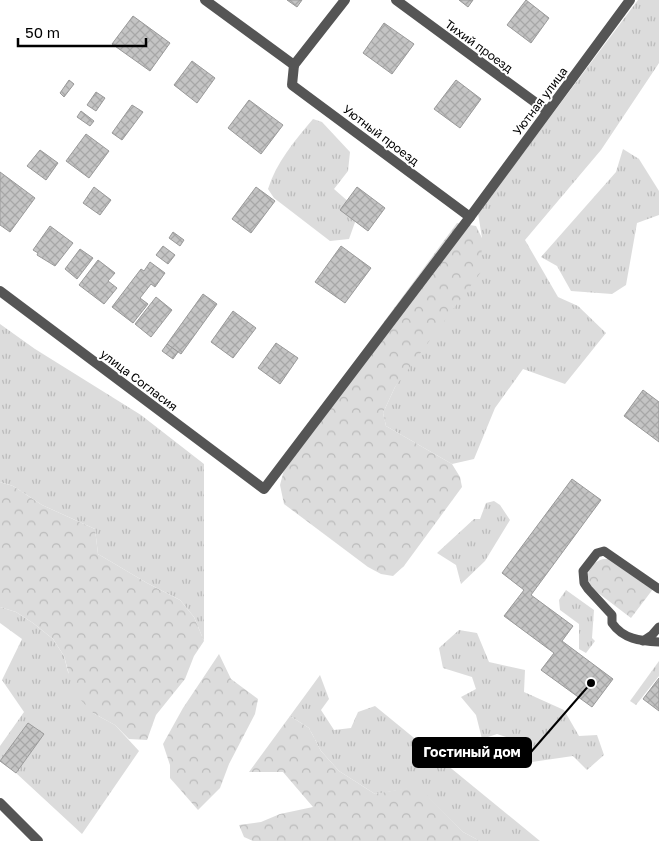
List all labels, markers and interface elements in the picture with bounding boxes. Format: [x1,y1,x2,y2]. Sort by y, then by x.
scale bar [18,15,145,47]
street label: Тихий проезд [442,16,516,76]
text: 50 m [25,23,60,41]
street label: Уютная улица [509,64,571,138]
street label: Уютный проезд [340,102,422,168]
street label: улица Согласия [97,346,181,414]
callout: Гостиный дом [413,738,531,767]
text: Гостиный дом [423,743,521,760]

